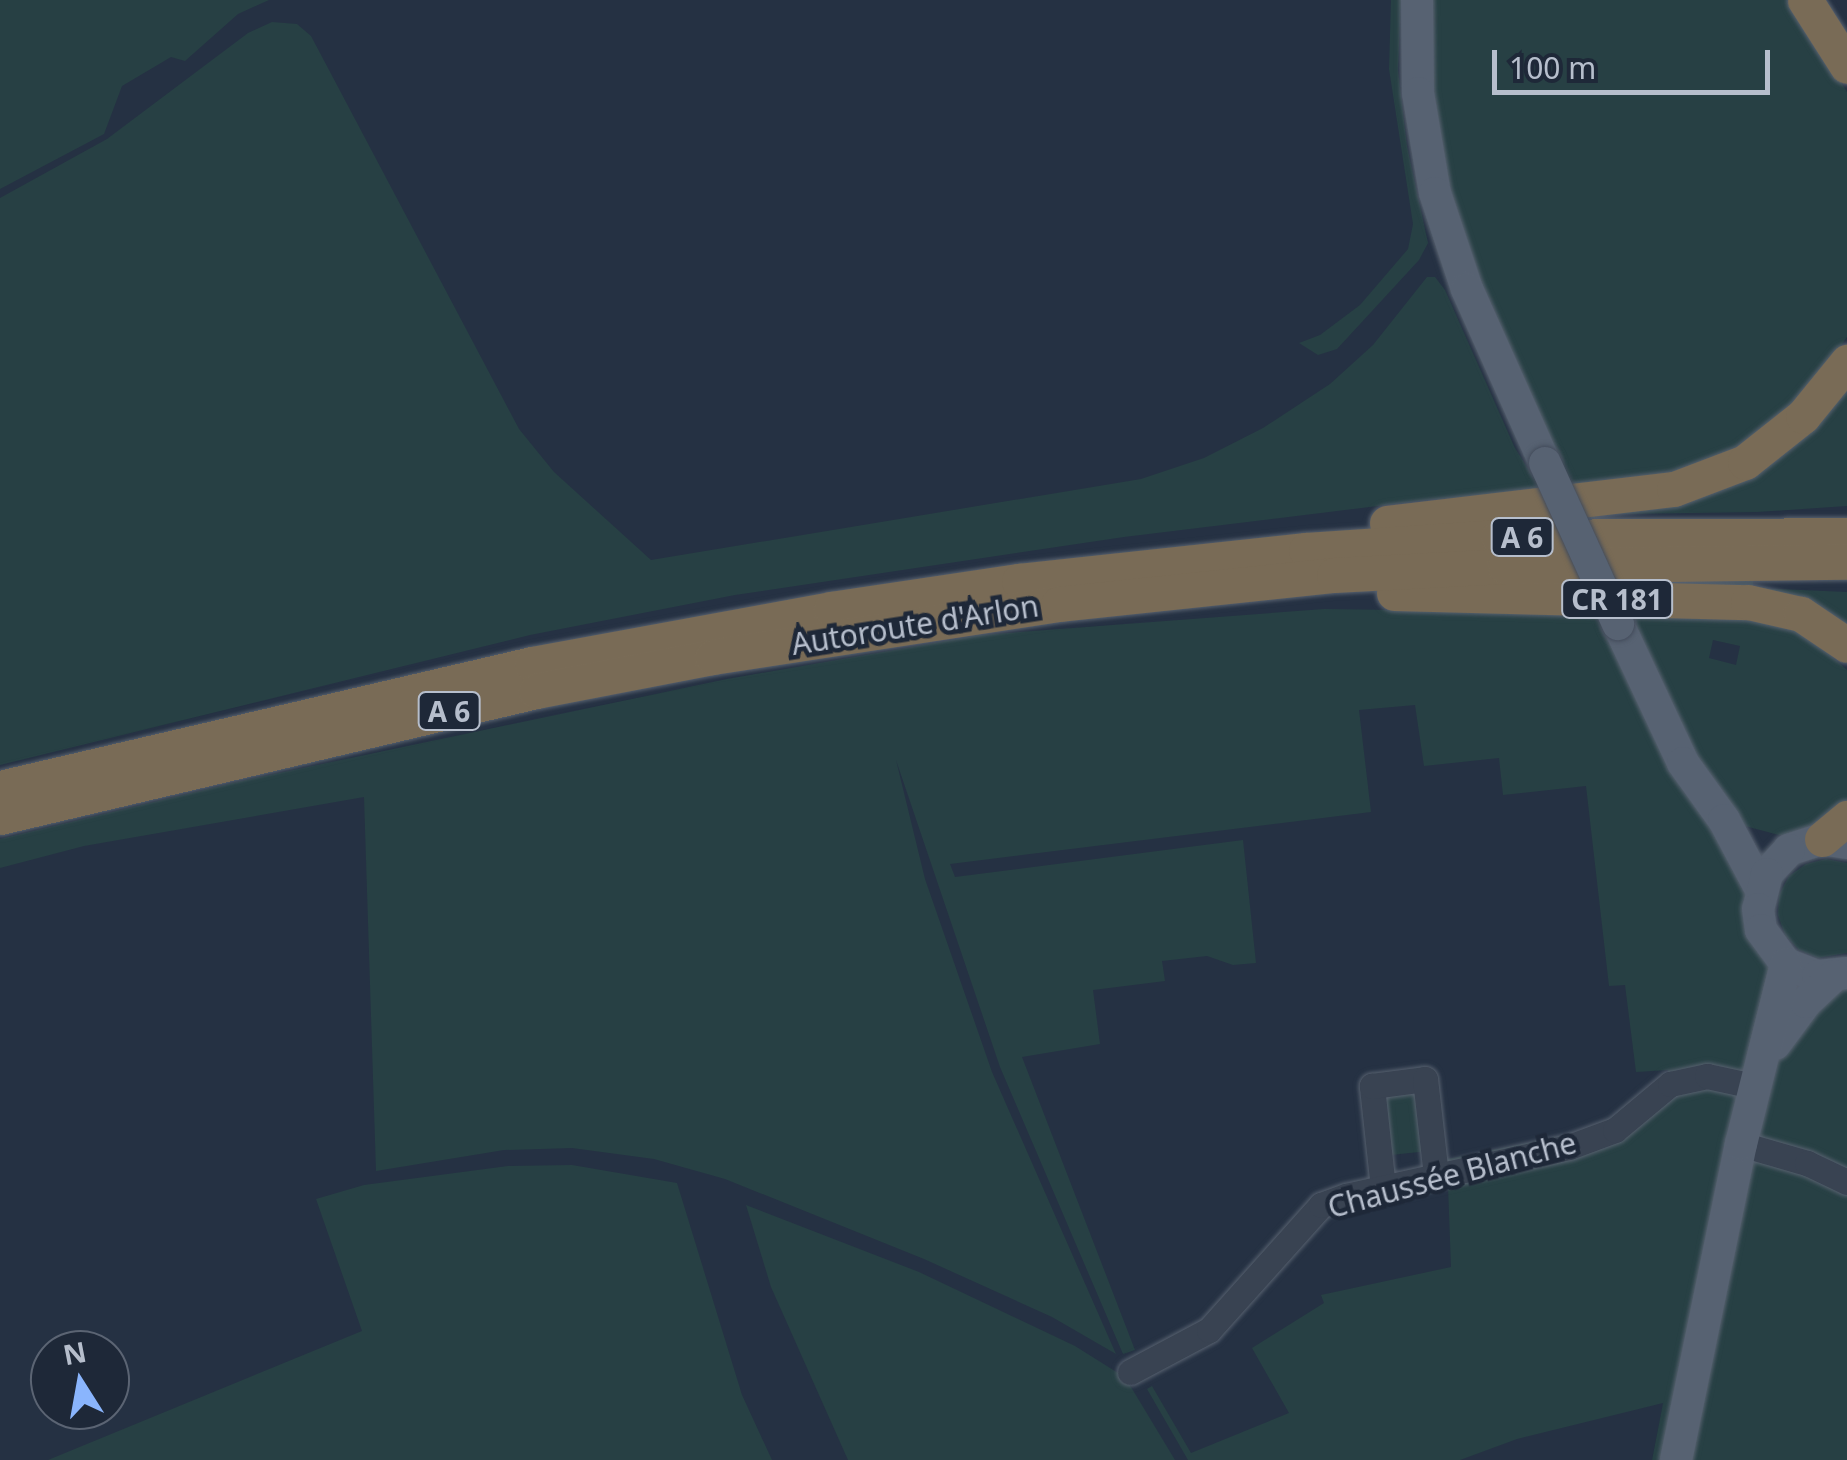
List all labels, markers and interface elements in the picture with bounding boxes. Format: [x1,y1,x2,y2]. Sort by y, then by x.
scale bar [1497,30,1774,92]
text: 100 m [1509,47,1596,88]
road number: A 6 [1490,514,1554,560]
road number: CR 181 [1560,576,1674,622]
street label: Autoroute d'Arlon [789,588,1041,662]
road number: A 6 [416,688,482,734]
street label: Chaussée Blanche [1324,1125,1580,1225]
north arrow [30,1330,130,1430]
text: N [60,1332,89,1373]

